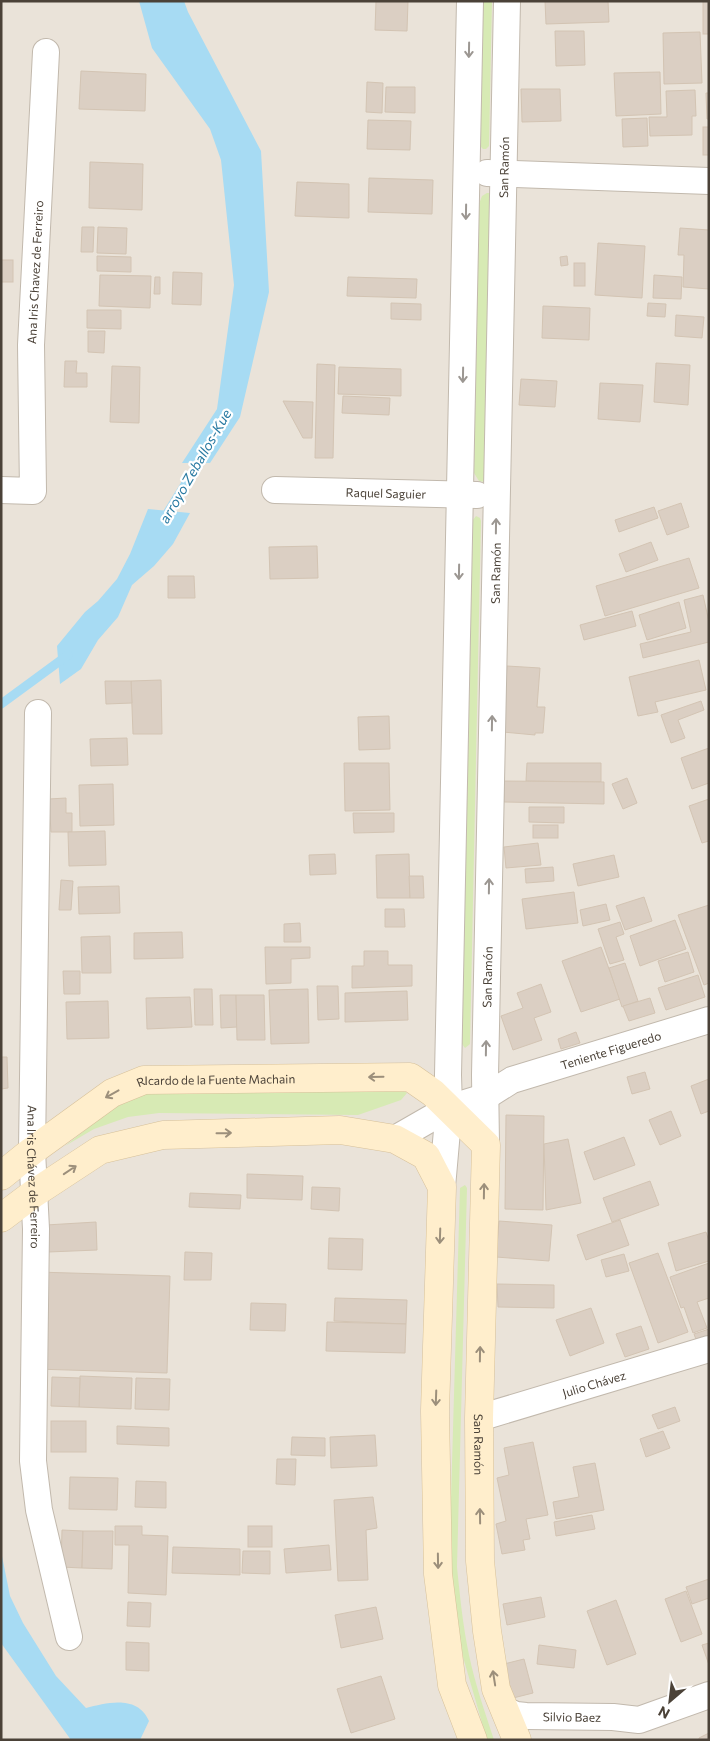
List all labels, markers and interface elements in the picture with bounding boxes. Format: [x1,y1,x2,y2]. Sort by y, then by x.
one-way arrow [464,42,474,58]
street label: San Ramón [496,136,511,198]
street label: Ana Iris Chavez de Ferreiro [24,200,45,344]
one-way arrow [461,204,471,220]
one-way arrow [458,367,467,383]
water label: arroyo Zeballos-Kue [155,405,235,526]
street label: Raquel Saguier [346,485,427,501]
one-way arrow [491,518,501,534]
street label: San Ramón [488,542,503,604]
one-way arrow [454,564,464,580]
one-way arrow [487,716,497,732]
one-way arrow [484,878,494,894]
street label: San Ramón [479,946,495,1008]
street label: Teniente Figueredo [559,1028,663,1072]
one-way arrow [481,1041,491,1057]
street label: RIcardo de la Fuente Machain [134,1071,295,1089]
one-way arrow [369,1072,385,1082]
one-way arrow [105,1090,120,1099]
street label: Ana Iris Chávez de Ferreiro [25,1105,43,1249]
one-way arrow [216,1128,232,1138]
one-way arrow [62,1165,76,1175]
one-way arrow [479,1184,489,1200]
one-way arrow [436,1227,445,1243]
one-way arrow [475,1346,485,1362]
street label: Julio Chávez [561,1367,627,1401]
one-way arrow [431,1390,440,1406]
street label: San Ramón [472,1414,486,1475]
one-way arrow [475,1509,484,1525]
one-way arrow [433,1552,442,1568]
one-way arrow [489,1670,499,1686]
north arrow [645,1676,695,1726]
text: N [655,1703,672,1723]
street label: Silvio Baez [543,1709,601,1724]

